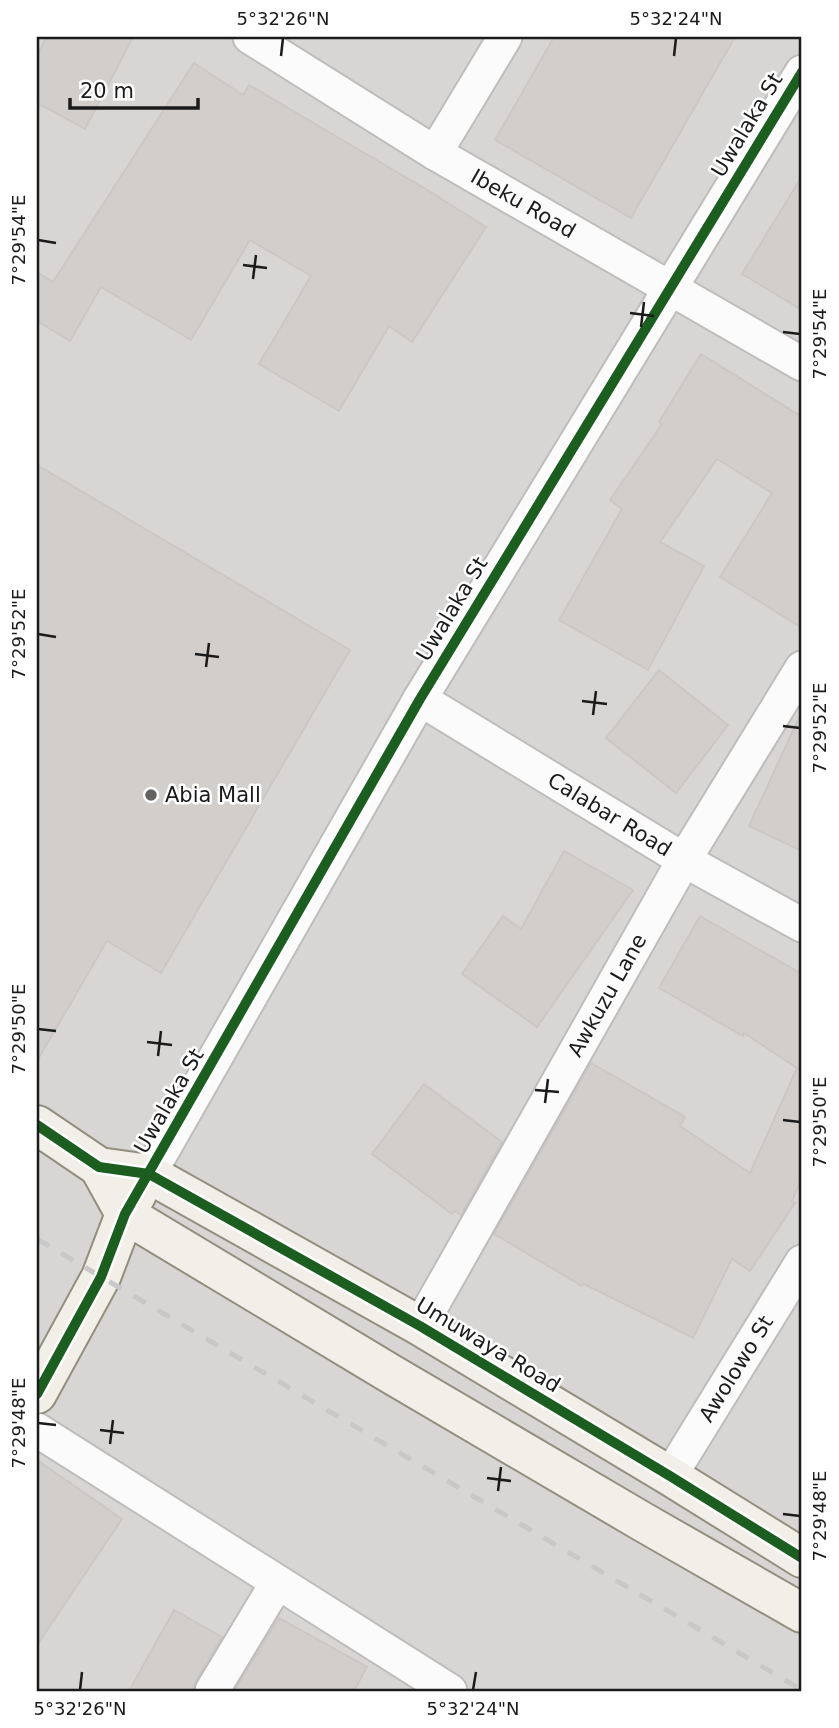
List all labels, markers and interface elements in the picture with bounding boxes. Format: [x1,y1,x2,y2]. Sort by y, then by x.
text: 5°32'26"N [237,8,329,29]
text: 5°32'24"N [630,8,722,29]
scale bar [70,66,198,110]
street label: Uwalaka St [707,69,787,181]
text: 20 m [80,79,134,103]
street label: Ibeku Road [467,164,580,243]
text: 7°29'54"E [8,195,29,285]
text: 7°29'54"E [809,289,830,379]
street label: Uwalaka St [412,553,492,665]
text: 7°29'52"E [8,589,29,679]
text: 7°29'52"E [809,683,830,773]
street label: Calabar Road [543,768,676,861]
place label: Abia Mall [165,783,261,807]
marker: Abia Mall [143,787,159,803]
street label: Awkuzu Lane [563,930,652,1061]
text: 7°29'50"E [8,984,29,1074]
street label: Uwalaka St [129,1044,209,1158]
text: 7°29'50"E [809,1077,830,1167]
street label: Umuwaya Road [412,1293,564,1397]
street label: Awolowo St [694,1311,778,1426]
text: 7°29'48"E [8,1378,29,1468]
text: 7°29'48"E [809,1471,830,1561]
text: 5°32'26"N [34,1698,126,1719]
text: 5°32'24"N [427,1698,519,1719]

